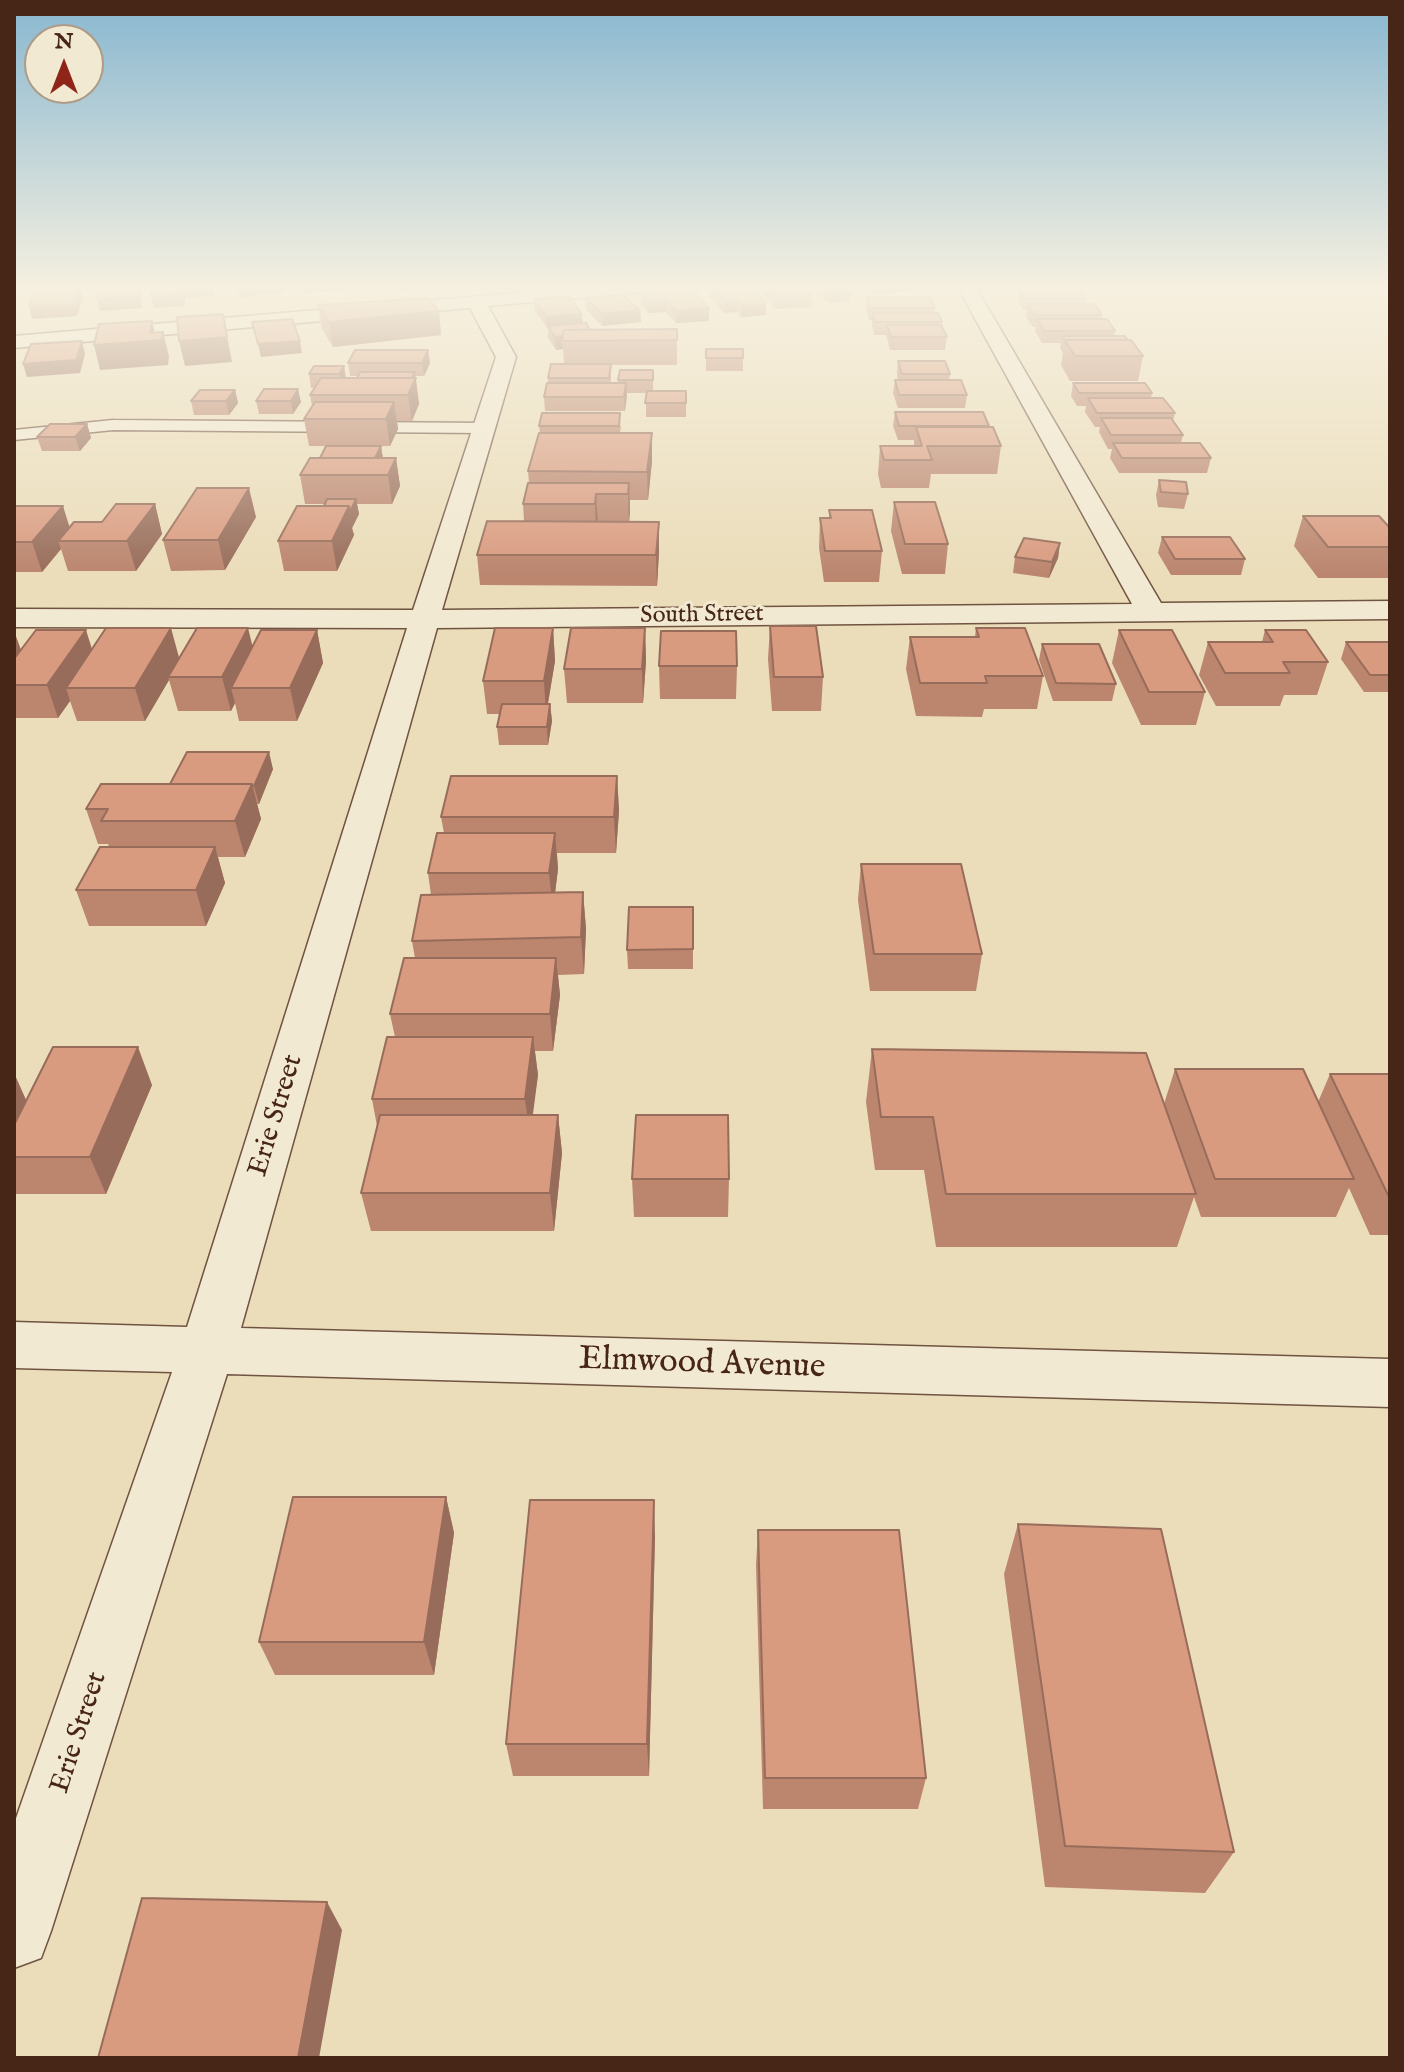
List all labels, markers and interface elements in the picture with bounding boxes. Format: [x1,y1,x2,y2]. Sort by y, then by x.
north arrow [24,24,104,104]
text: N [54,28,74,56]
street label: South Street [640,601,764,631]
street label: Erie Street [243,1051,311,1181]
street label: Elmwood Avenue [578,1340,826,1390]
street label: Erie Street [45,1668,115,1798]

